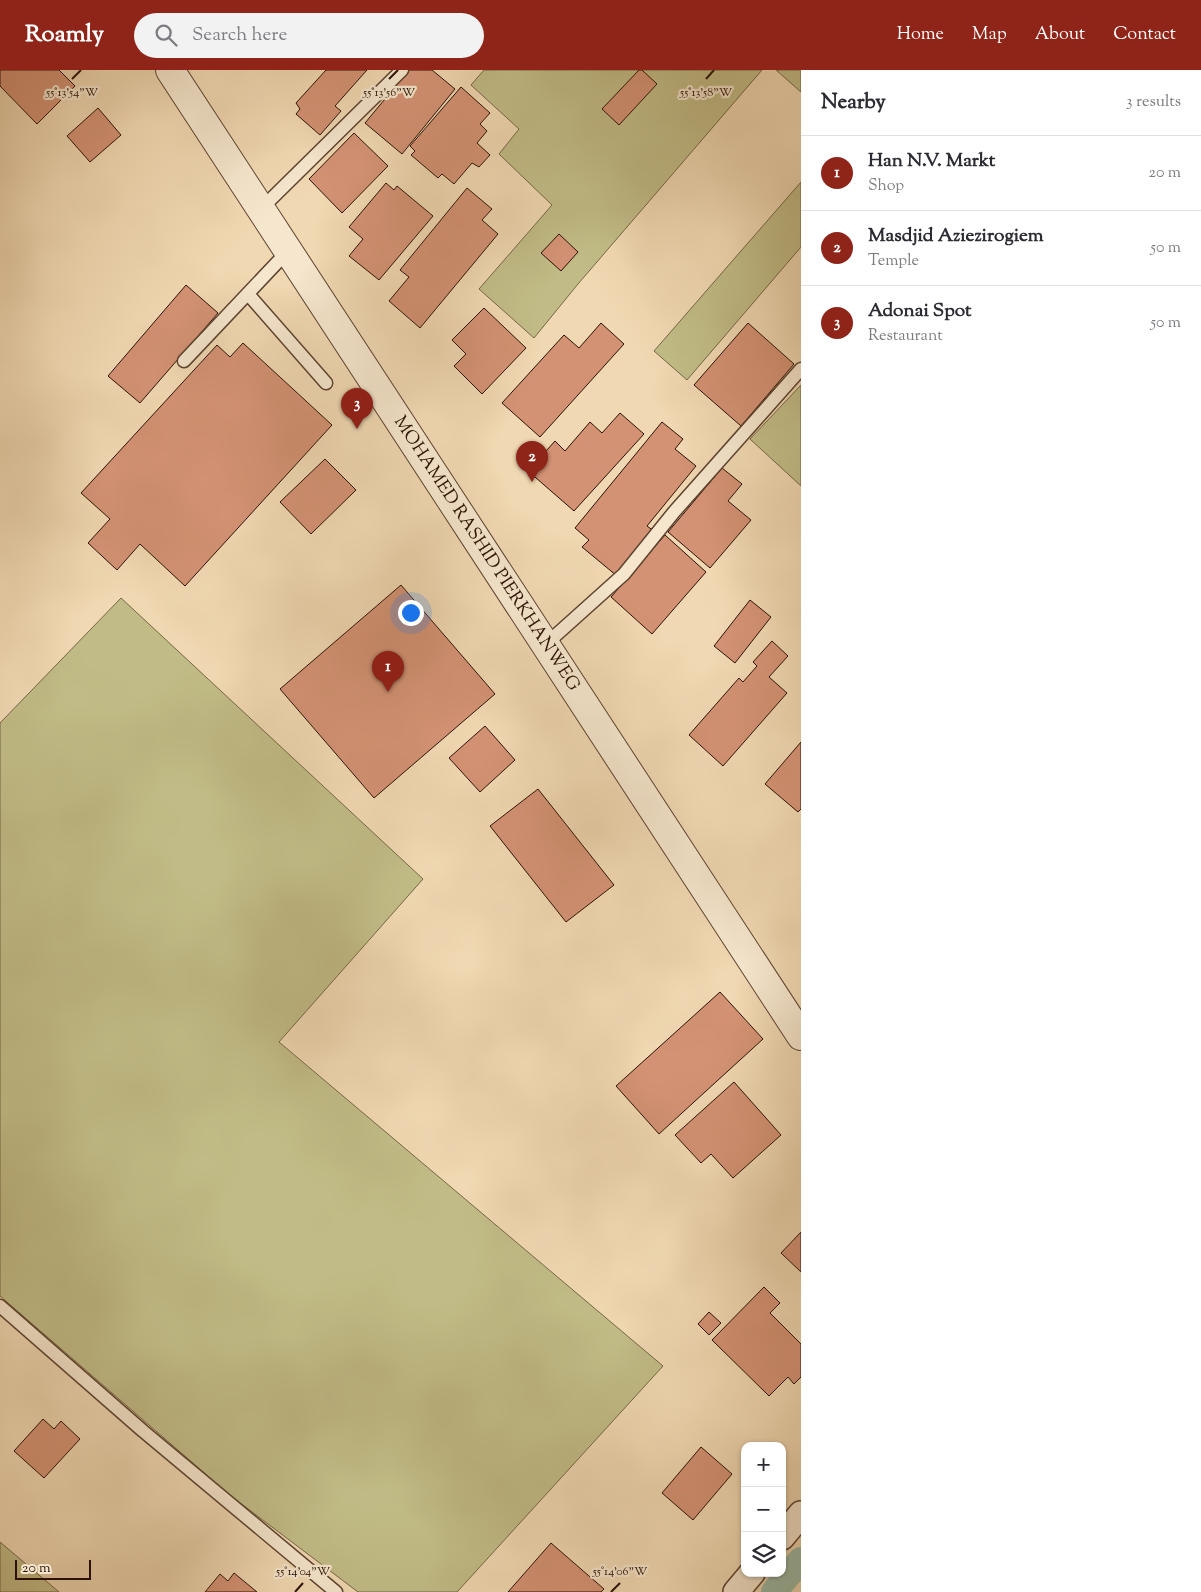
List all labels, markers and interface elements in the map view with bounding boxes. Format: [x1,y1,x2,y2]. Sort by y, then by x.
search box [134,13,484,58]
text: Roamly [25,18,104,52]
icon: search [152,21,180,49]
text: Search here [192,22,287,49]
text: Home [897,22,944,48]
text: Map [972,22,1007,48]
text: About [1035,22,1085,48]
text: Contact [1113,22,1176,48]
text: 55°13'54"W [45,84,99,102]
text: 55°13'56"W [362,84,416,102]
text: 55°13'58"W [679,84,733,102]
text: Nearby [821,88,886,118]
text: 3 results [1126,91,1181,114]
text: Han N.V. Markt [868,148,995,175]
text: 1 [834,162,840,185]
text: 20 m [1148,162,1181,185]
text: Shop [868,175,904,198]
text: Masdjid Aziezirogiem [868,223,1044,250]
text: 2 [833,237,841,260]
text: 50 m [1150,237,1181,260]
text: Temple [868,250,919,273]
text: Adonai Spot [868,298,972,325]
text: 3 [834,312,840,335]
text: 50 m [1150,312,1181,335]
text: Restaurant [868,325,943,348]
pin: 3 [341,388,373,429]
street label: MOHAMED RASHID PIERKHANWEG [387,411,586,697]
pin: 2 [516,441,548,482]
your location [398,600,424,626]
pin: 1 [372,651,404,692]
map controls [741,1442,786,1577]
button: + [741,1442,786,1487]
button: − [741,1487,786,1532]
button: layers [741,1532,786,1577]
scale bar [15,1557,91,1580]
text: 20 m [22,1559,51,1579]
text: 55°14'04"W [275,1563,331,1581]
text: 55°14'06"W [592,1563,648,1581]

